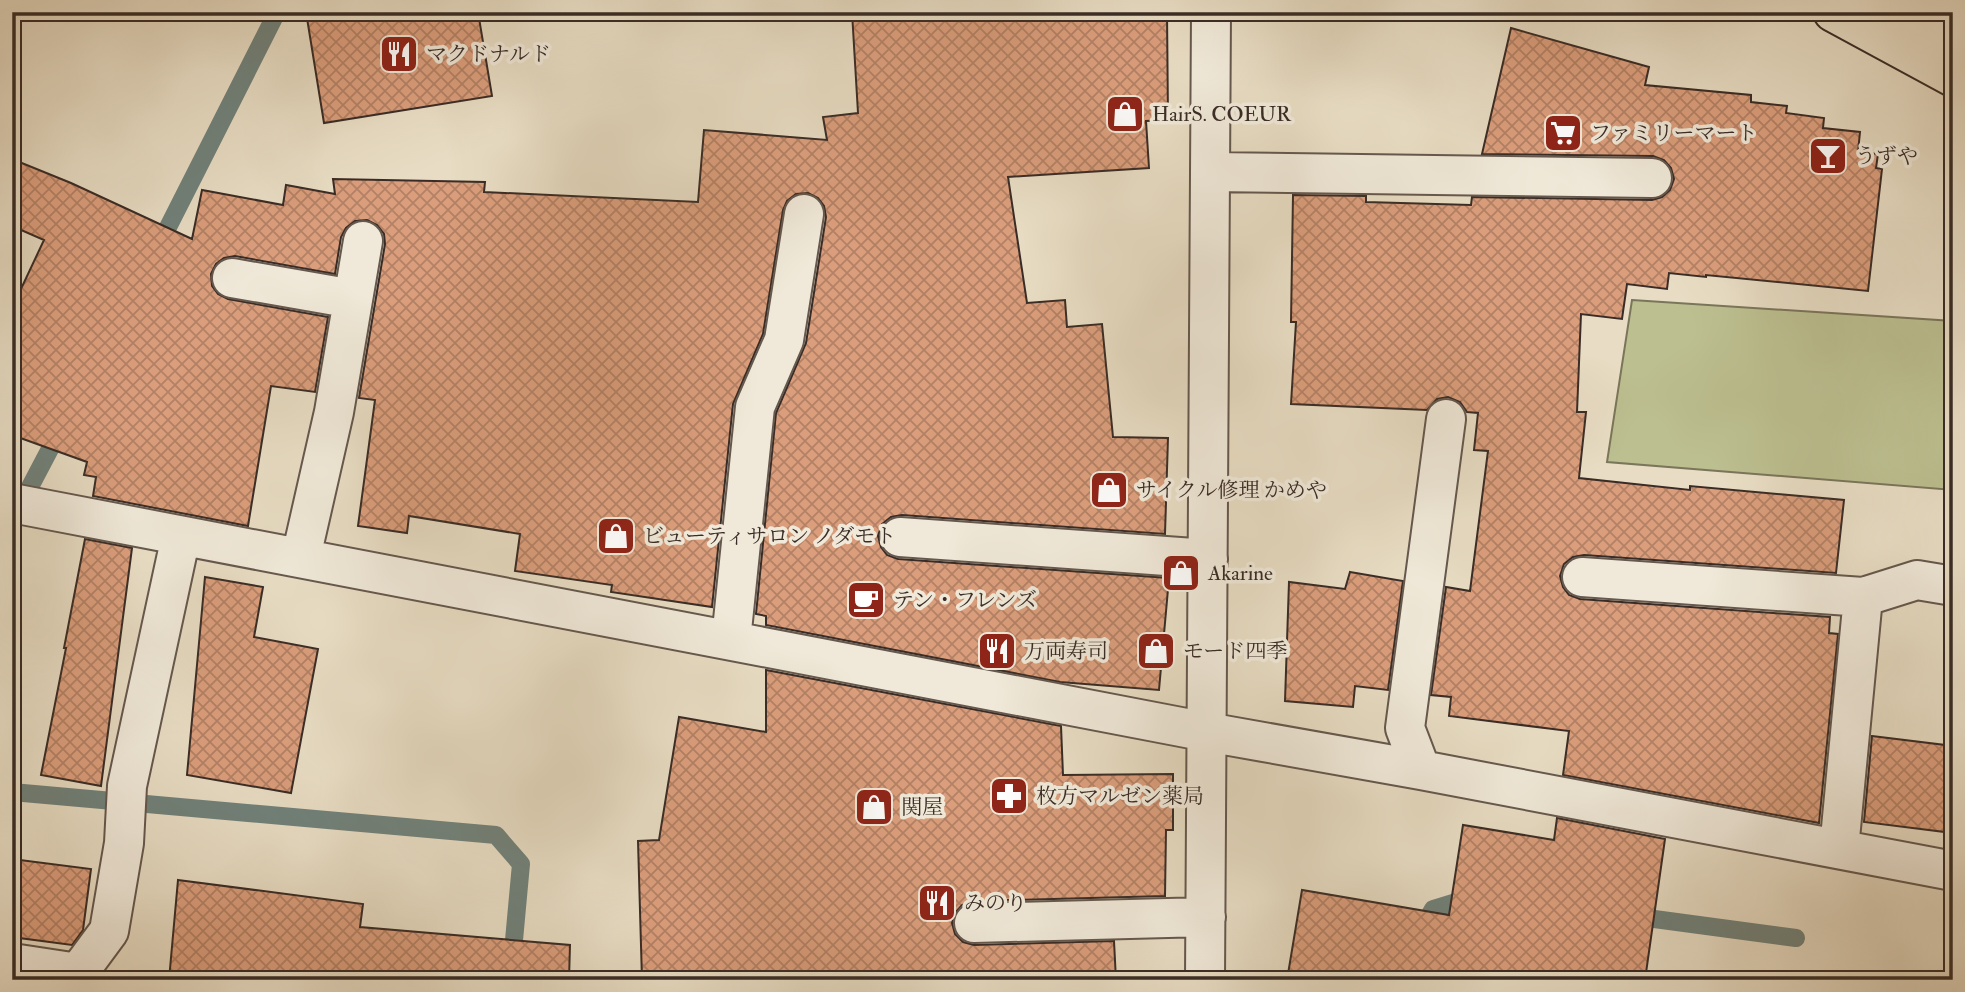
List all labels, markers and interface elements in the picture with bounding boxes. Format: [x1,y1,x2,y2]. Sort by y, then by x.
restaurant icon: マクドナルド [378,33,420,75]
place label: マクドナルド [426,41,551,68]
shop icon: HairS. COEUR [1104,93,1146,135]
place label: HairS. COEUR [1152,101,1292,128]
supermarket icon: ファミリーマート [1542,112,1584,154]
place label: ファミリーマート [1590,120,1758,147]
bar icon: うずや [1807,135,1849,177]
place label: うずや [1855,143,1918,170]
shop icon: サイクル修理 かめや [1088,469,1130,511]
place label: サイクル修理 かめや [1136,477,1327,504]
shop icon: ビューティサロン ノダモト [595,515,637,557]
place label: ビューティサロン ノダモト [643,523,896,550]
shop icon: Akarine [1160,552,1202,594]
place label: Akarine [1207,560,1273,587]
cafe icon: テン・フレンズ [845,579,887,621]
place label: テン・フレンズ [893,587,1037,614]
restaurant icon: 万両寿司 [976,630,1018,672]
shop icon: モード四季 [1135,630,1177,672]
place label: 万両寿司 [1024,638,1108,665]
place label: モード四季 [1183,638,1287,665]
pharmacy icon: 枚方マルゼン薬局 [988,775,1030,817]
place label: 枚方マルゼン薬局 [1036,783,1204,810]
shop icon: 関屋 [853,786,895,828]
place label: 関屋 [901,794,943,821]
restaurant icon: みのり [916,882,958,924]
place label: みのり [964,890,1027,917]

